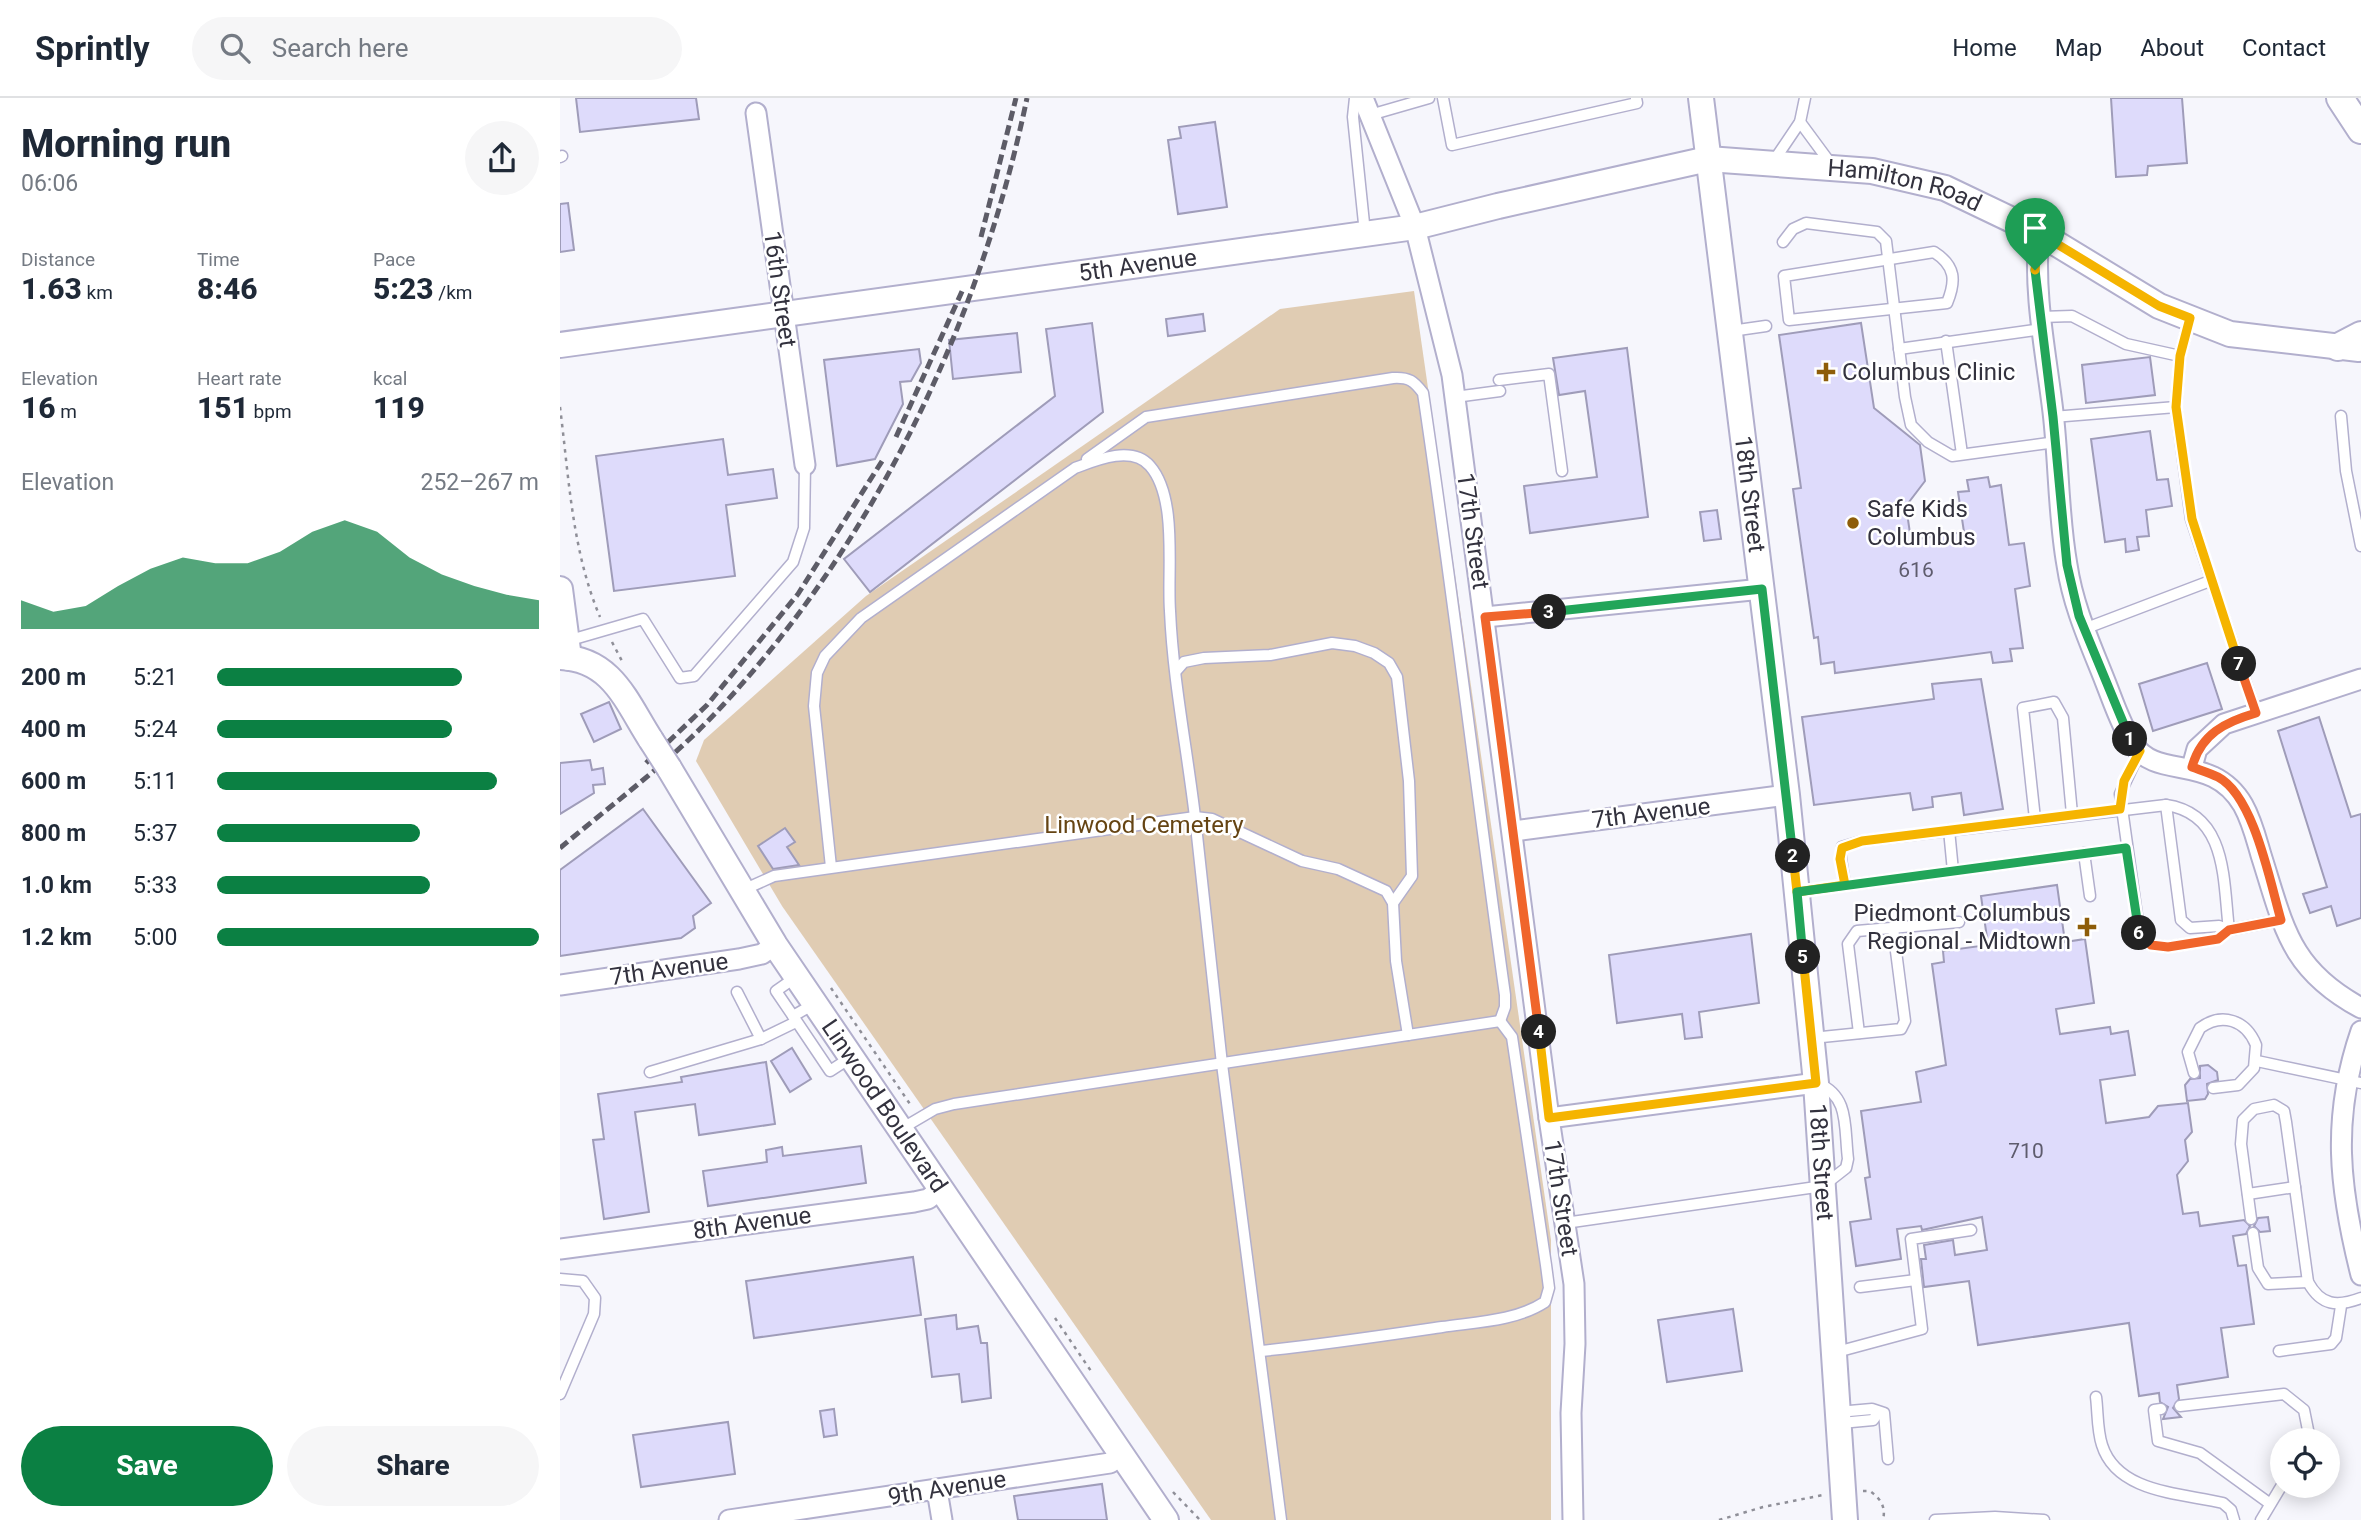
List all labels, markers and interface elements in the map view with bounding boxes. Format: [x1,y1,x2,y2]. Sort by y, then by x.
search box [192,17,682,80]
text: Sprintly [35,29,150,68]
icon: search [216,29,254,67]
text: Search here [272,33,409,63]
text: Home [1952,34,2017,62]
text: Map [2055,34,2102,62]
text: About [2140,34,2204,62]
text: Contact [2242,34,2326,62]
button: share [465,121,539,195]
text: Morning run [21,122,231,166]
street label: Hamilton Road [1826,154,1986,217]
text: 06:06 [21,170,78,197]
pin [2005,198,2065,270]
icon: arrive [2016,209,2054,247]
street label: 16th Street [758,229,802,349]
street label: 5th Avenue [1077,243,1198,287]
text: Distance [21,248,95,271]
text: Time [197,248,240,271]
text: Pace [373,248,415,271]
text: 1.63 [21,271,82,306]
text: 8:46 [197,271,258,306]
text: 5:23 [373,271,434,306]
text: km [82,281,113,304]
text: /km [434,281,473,304]
place label: Columbus Clinic [1842,358,2015,386]
marker: Columbus Clinic [1816,362,1836,382]
text: Elevation [21,367,98,390]
text: Heart rate [197,367,282,390]
text: kcal [373,367,407,390]
text: 16 [21,390,56,425]
text: 151 [197,390,249,425]
text: 119 [373,390,425,425]
text: m [56,400,77,423]
text: bpm [249,400,292,423]
street label: 18th Street [1729,434,1771,554]
text: Elevation [21,469,114,496]
text: 252–267 m [420,469,539,496]
street label: 17th Street [1451,471,1495,591]
place label: Safe Kids Columbus [1867,495,1976,551]
marker: Safe Kids Columbus [1845,515,1861,531]
house number: 616 [1898,558,1934,582]
pin: 3 [1532,594,1566,630]
text: 3 [1543,600,1554,623]
pin: 7 [2222,646,2256,682]
text: 7 [2233,652,2244,675]
text: 200 m [21,664,86,691]
text: 5:21 [133,664,177,691]
text: 400 m [21,716,86,743]
text: 5:24 [133,716,177,743]
pin: 1 [2112,722,2148,756]
text: 1 [2124,727,2135,750]
text: 600 m [21,768,86,795]
text: 5:11 [133,768,177,795]
street label: 7th Avenue [1590,792,1712,834]
park label: Linwood Cemetery [1044,811,1244,839]
text: 800 m [21,820,86,847]
text: 5:37 [133,820,177,847]
pin: 2 [1776,838,1810,874]
text: 2 [1787,844,1798,867]
text: 1.0 km [21,872,92,899]
text: 5:33 [133,872,177,899]
place label: Piedmont Columbus Regional - Midtown [1853,899,2071,955]
pin: 6 [2122,916,2156,950]
marker: Piedmont Columbus Regional - Midtown [2077,917,2097,937]
text: 6 [2133,921,2144,944]
text: 1.2 km [21,924,92,951]
text: 5:00 [133,924,177,951]
pin: 5 [1786,940,1820,974]
text: 5 [1797,945,1808,968]
street label: 7th Avenue [608,947,730,991]
street label: Linwood Boulevard [816,1014,953,1198]
pin: 4 [1522,1014,1556,1049]
text: 4 [1533,1020,1544,1043]
street label: 18th Street [1803,1103,1839,1222]
street label: 17th Street [1538,1138,1584,1258]
house number: 710 [2008,1139,2044,1163]
street label: 8th Avenue [691,1201,813,1245]
button: Save [21,1426,273,1506]
button: Share [287,1426,539,1506]
map controls [2270,1428,2340,1498]
button: locate [2270,1428,2340,1498]
street label: 9th Avenue [886,1465,1008,1511]

